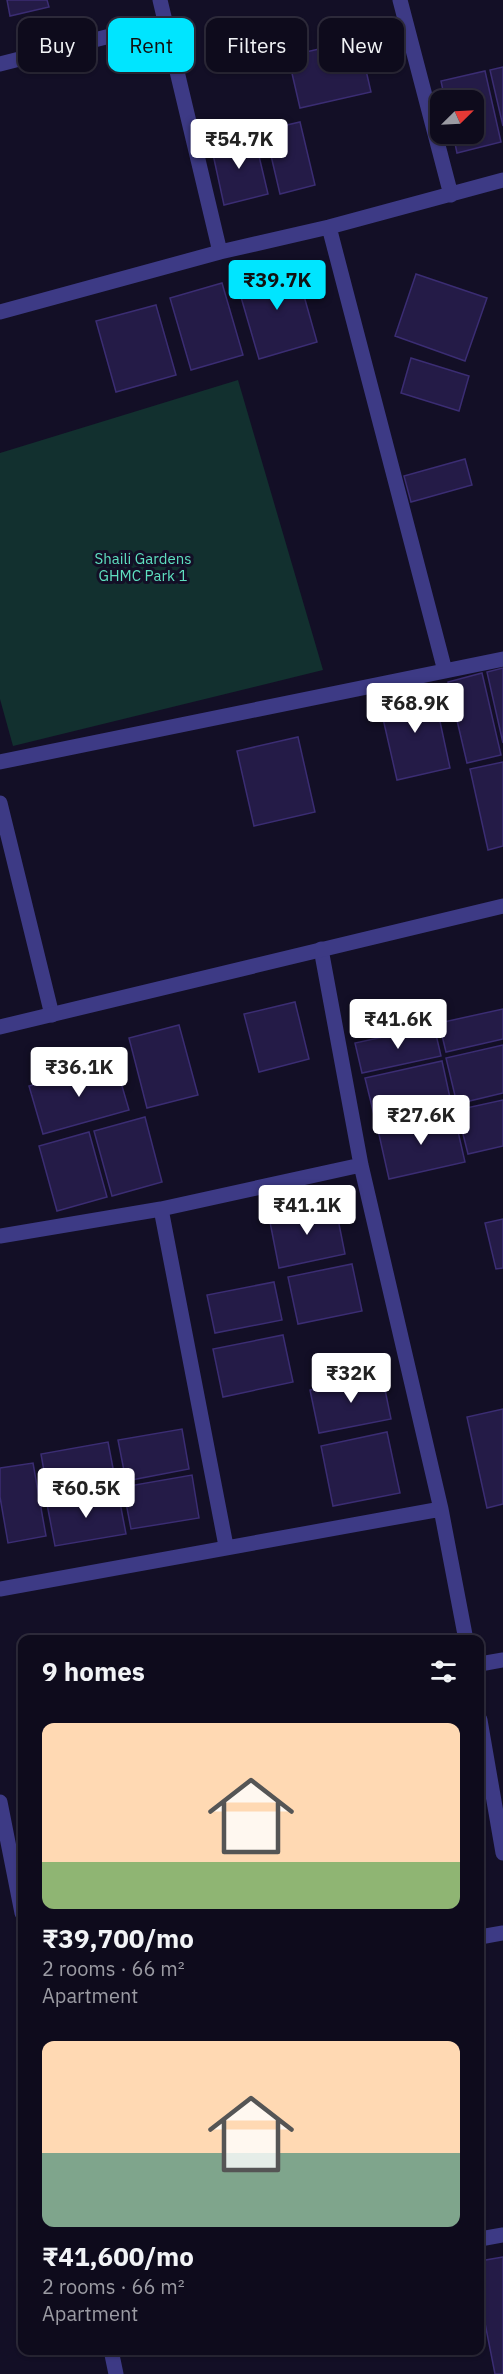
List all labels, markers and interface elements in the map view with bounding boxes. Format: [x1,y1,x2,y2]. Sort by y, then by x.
chip: Buy [18,18,96,72]
chip: Rent [108,18,194,72]
chip: Filters [206,18,307,72]
chip: New [319,18,404,72]
north arrow [430,90,484,144]
map controls [430,90,484,144]
pin: ₹54.7K [190,119,288,170]
text: ₹54.7K [205,125,273,152]
pin: ₹39.7K [228,260,326,311]
text: ₹39.7K [243,266,311,293]
park label: Shaili Gardens GHMC Park 1 [95,549,191,585]
pin: ₹68.9K [366,683,464,734]
text: ₹68.9K [381,689,449,716]
pin: ₹41.6K [349,999,447,1050]
text: ₹41.6K [364,1005,432,1032]
pin: ₹36.1K [30,1047,128,1098]
text: ₹36.1K [45,1053,113,1080]
pin: ₹27.6K [372,1095,470,1146]
text: ₹27.6K [387,1101,455,1128]
pin: ₹41.1K [258,1185,356,1236]
text: ₹41.1K [273,1191,341,1218]
pin: ₹32K [315,1353,387,1404]
text: ₹32K [326,1359,376,1386]
pin: ₹60.5K [37,1468,135,1519]
text: ₹60.5K [52,1474,120,1501]
text: 9 homes [42,1654,145,1688]
icon: filters [427,1655,460,1688]
icon: home [197,1762,305,1870]
text: ₹39,700/mo [42,1921,194,1955]
text: 2 rooms · 66 m² [42,1955,185,1982]
text: Apartment [42,1982,138,2009]
icon: home [197,2080,305,2188]
text: ₹41,600/mo [42,2239,194,2273]
text: 2 rooms · 66 m² [42,2273,185,2300]
text: Apartment [42,2300,138,2327]

